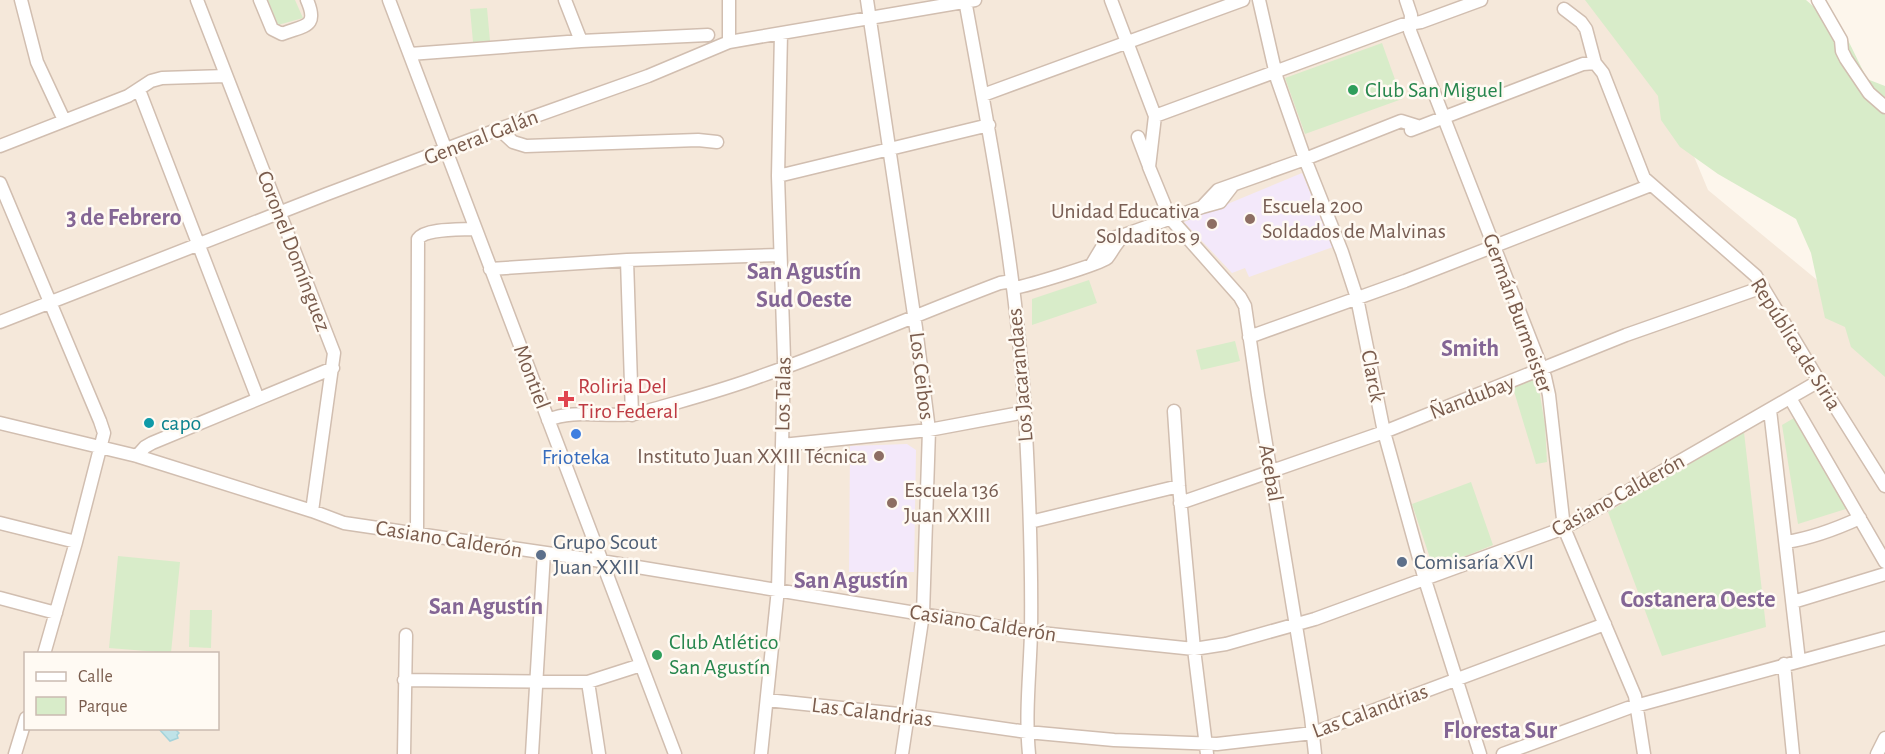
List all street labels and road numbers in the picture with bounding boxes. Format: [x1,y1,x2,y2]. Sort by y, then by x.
street label: General Galán [421,105,541,169]
street label: Coronel Domínguez [253,168,335,334]
street label: Germán Burmeister [1479,230,1557,396]
street label: República de Siria [1747,274,1845,414]
street label: Los Jacarandaes [1003,307,1037,443]
street label: Los Ceibos [906,331,938,421]
street label: Montiel [510,342,554,412]
street label: Clarck [1357,348,1389,404]
street label: Los Talas [771,356,795,432]
street label: Ñandubay [1426,370,1518,423]
street label: Acebal [1255,443,1287,503]
street label: Casiano Calderón [1548,449,1688,541]
street label: Casiano Calderón [374,517,524,561]
street label: Casiano Calderón [908,601,1058,645]
street label: Las Calandrias [1309,680,1431,742]
street label: Las Calandrias [810,694,934,730]

